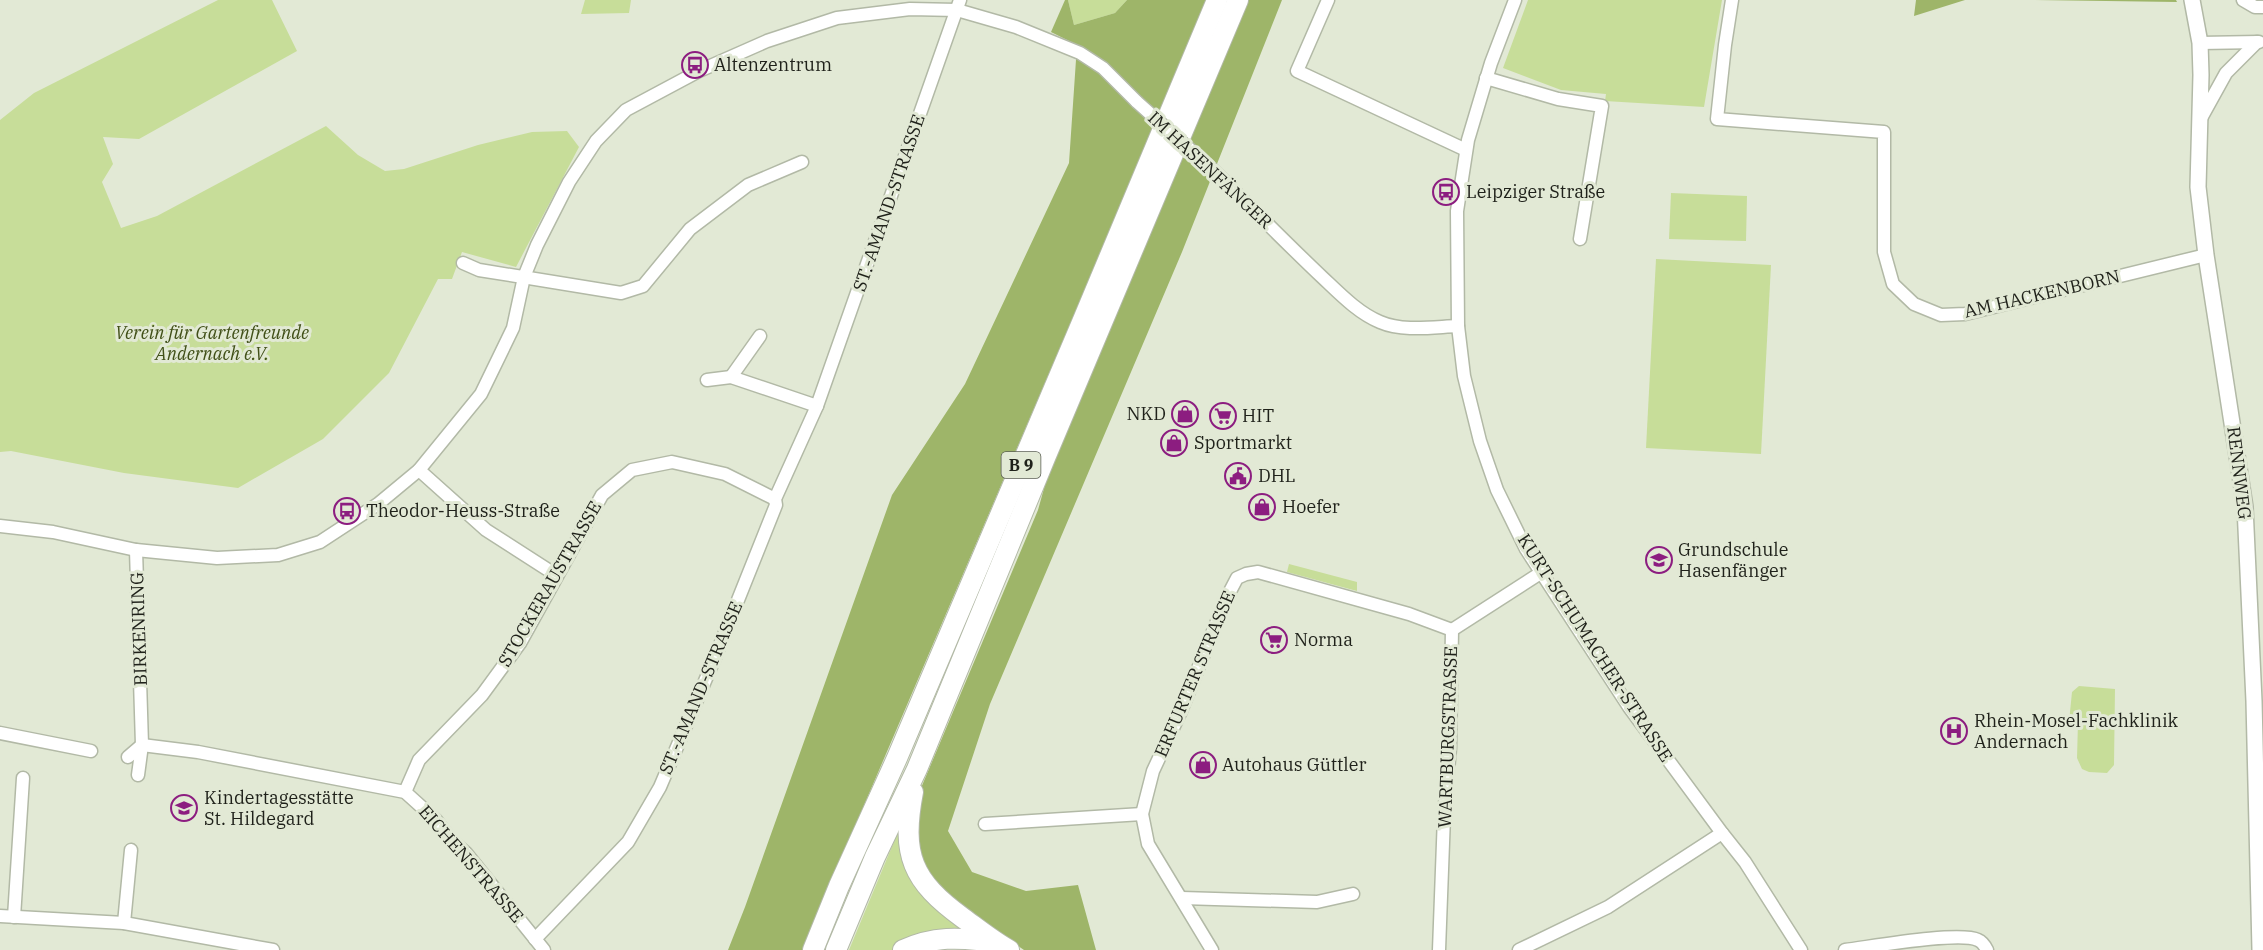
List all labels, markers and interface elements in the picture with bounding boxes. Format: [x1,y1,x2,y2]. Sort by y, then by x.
bus stop icon: Altenzentrum [680,50,710,80]
place label: Altenzentrum [714,53,832,76]
street label: IM HASENFÄNGER [1143,106,1277,233]
street label: ST.-AMAND-STRASSE [847,111,930,294]
bus stop icon: Leipziger Straße [1431,177,1461,207]
place label: Leipziger Straße [1466,180,1605,203]
street label: AM HACKENBORN [1962,264,2122,323]
park label: Verein für Gartenfreunde Andernach e.V. [115,321,309,365]
shop icon: NKD [1170,399,1200,429]
supermarket icon: HIT [1208,401,1238,431]
place label: NKD [1127,402,1166,425]
place label: HIT [1242,404,1274,427]
street label: RENNWEG [2222,425,2257,521]
shop icon: Sportmarkt [1159,428,1189,458]
place label: Sportmarkt [1194,431,1292,454]
road number: B 9 [1002,452,1040,478]
public building icon: DHL [1223,461,1253,491]
place label: DHL [1258,464,1296,487]
shop icon: Hoefer [1247,492,1277,522]
place label: Hoefer [1282,495,1340,518]
bus stop icon: Theodor-Heuss-Straße [332,496,362,526]
street label: STOCKERAUSTRASSE [493,497,606,671]
place label: Theodor-Heuss-Straße [366,499,560,522]
street label: KURT-SCHUMACHER-STRASSE [1513,529,1678,766]
place label: Grundschule Hasenfänger [1678,538,1788,582]
school or university icon: Grundschule Hasenfänger [1644,545,1674,575]
street label: BIRKENRING [125,572,152,686]
street label: ERFURTER STRASSE [1149,587,1240,761]
street label: ST.-AMAND-STRASSE [654,598,747,778]
supermarket icon: Norma [1259,625,1289,655]
place label: Norma [1294,628,1353,651]
street label: WARTBURGSTRASSE [1433,646,1462,828]
place label: Rhein-Mosel-Fachklinik Andernach [1974,709,2179,753]
hospital icon: Rhein-Mosel-Fachklinik Andernach [1939,716,1969,746]
shop icon: Autohaus Güttler [1188,750,1218,780]
place label: Autohaus Güttler [1222,753,1366,776]
place label: Kindertagesstätte St. Hildegard [204,786,354,830]
school or university icon: Kindertagesstätte St. Hildegard [169,793,199,823]
street label: EICHENSTRASSE [414,800,529,927]

